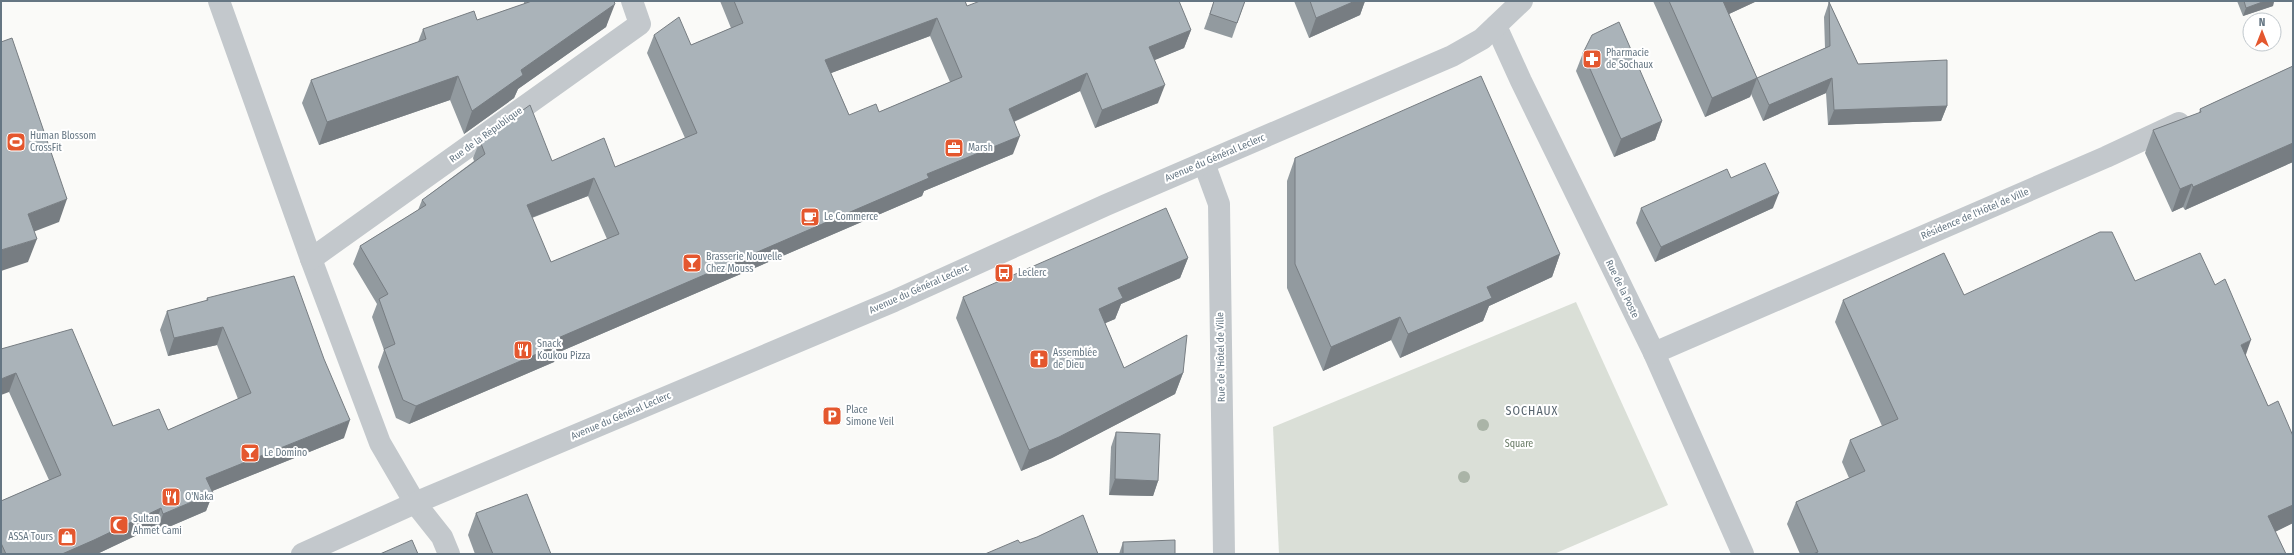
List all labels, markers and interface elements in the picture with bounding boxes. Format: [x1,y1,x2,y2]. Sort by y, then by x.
north arrow [2242,12,2282,52]
text: N [2259,16,2265,29]
place label: Pharmacie de Sochaux [1606,47,1654,71]
pharmacy icon: Pharmacie de Sochaux [1581,48,1603,70]
street label: Rue de la République [447,104,525,166]
place label: Human Blossom CrossFit [30,130,96,154]
sports icon: Human Blossom CrossFit [5,131,27,153]
street label: Avenue du Général Leclerc [1163,131,1268,185]
office icon: Marsh [943,137,965,159]
place label: Marsh [968,142,993,154]
street label: Résidence de l'Hôtel de Ville [1919,186,2031,242]
cafe icon: Le Commerce [799,206,821,228]
place label: Le Commerce [824,211,878,223]
place label: Brasserie Nouvelle Chez Mouss [706,251,782,275]
bar icon: Brasserie Nouvelle Chez Mouss [681,252,703,274]
street label: Rue de la Poste [1603,258,1641,320]
street label: Avenue du Général Leclerc [867,261,971,316]
bus stop icon: Leclerc [993,262,1015,284]
place label: Leclerc [1018,267,1047,279]
street label: Rue de l'Hôtel de Ville [1214,312,1228,402]
place label: Snack Koukou Pizza [537,338,591,362]
restaurant icon: Snack Koukou Pizza [512,339,534,361]
place label: Assemblée de Dieu [1053,347,1097,371]
church icon: Assemblée de Dieu [1028,348,1050,370]
street label: Avenue du Général Leclerc [569,389,674,443]
place label: Place Simone Veil [846,404,894,428]
district label: SOCHAUX [1506,404,1558,418]
parking icon: Place Simone Veil [821,405,843,427]
park label: Square [1505,438,1533,450]
bar icon: Le Domino [239,442,261,464]
place label: Le Domino [264,447,307,459]
restaurant icon: O'Naka [160,486,182,508]
place label: O'Naka [185,491,214,503]
place label: Sultan Ahmet Cami [133,513,182,537]
mosque icon: Sultan Ahmet Cami [108,514,130,536]
shop icon: ASSA Tours [56,526,78,548]
place label: ASSA Tours [8,531,53,543]

